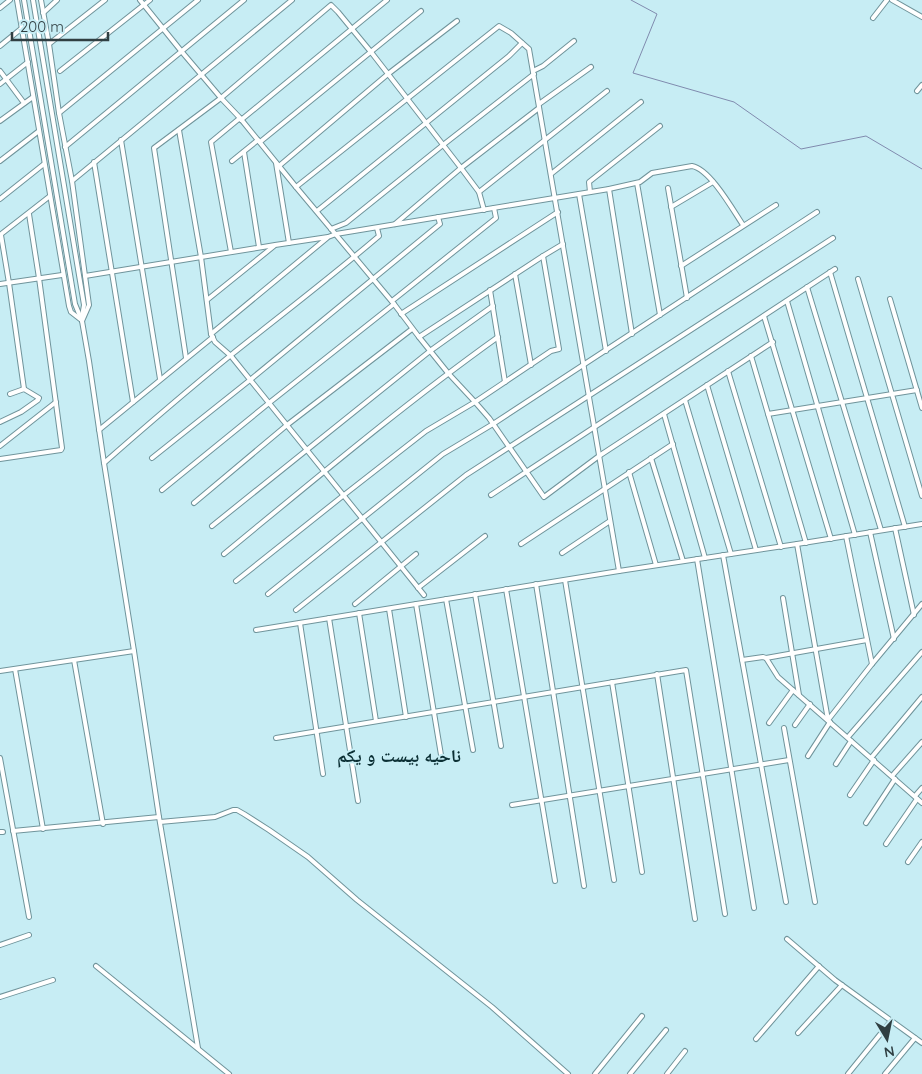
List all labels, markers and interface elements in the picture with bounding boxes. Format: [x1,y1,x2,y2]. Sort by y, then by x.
scale bar [12,10,109,42]
text: 200 m [20,17,64,36]
district label: ناحیه بیست و یکم [337,744,461,768]
north arrow [862,1014,912,1064]
text: N [883,1042,896,1062]

